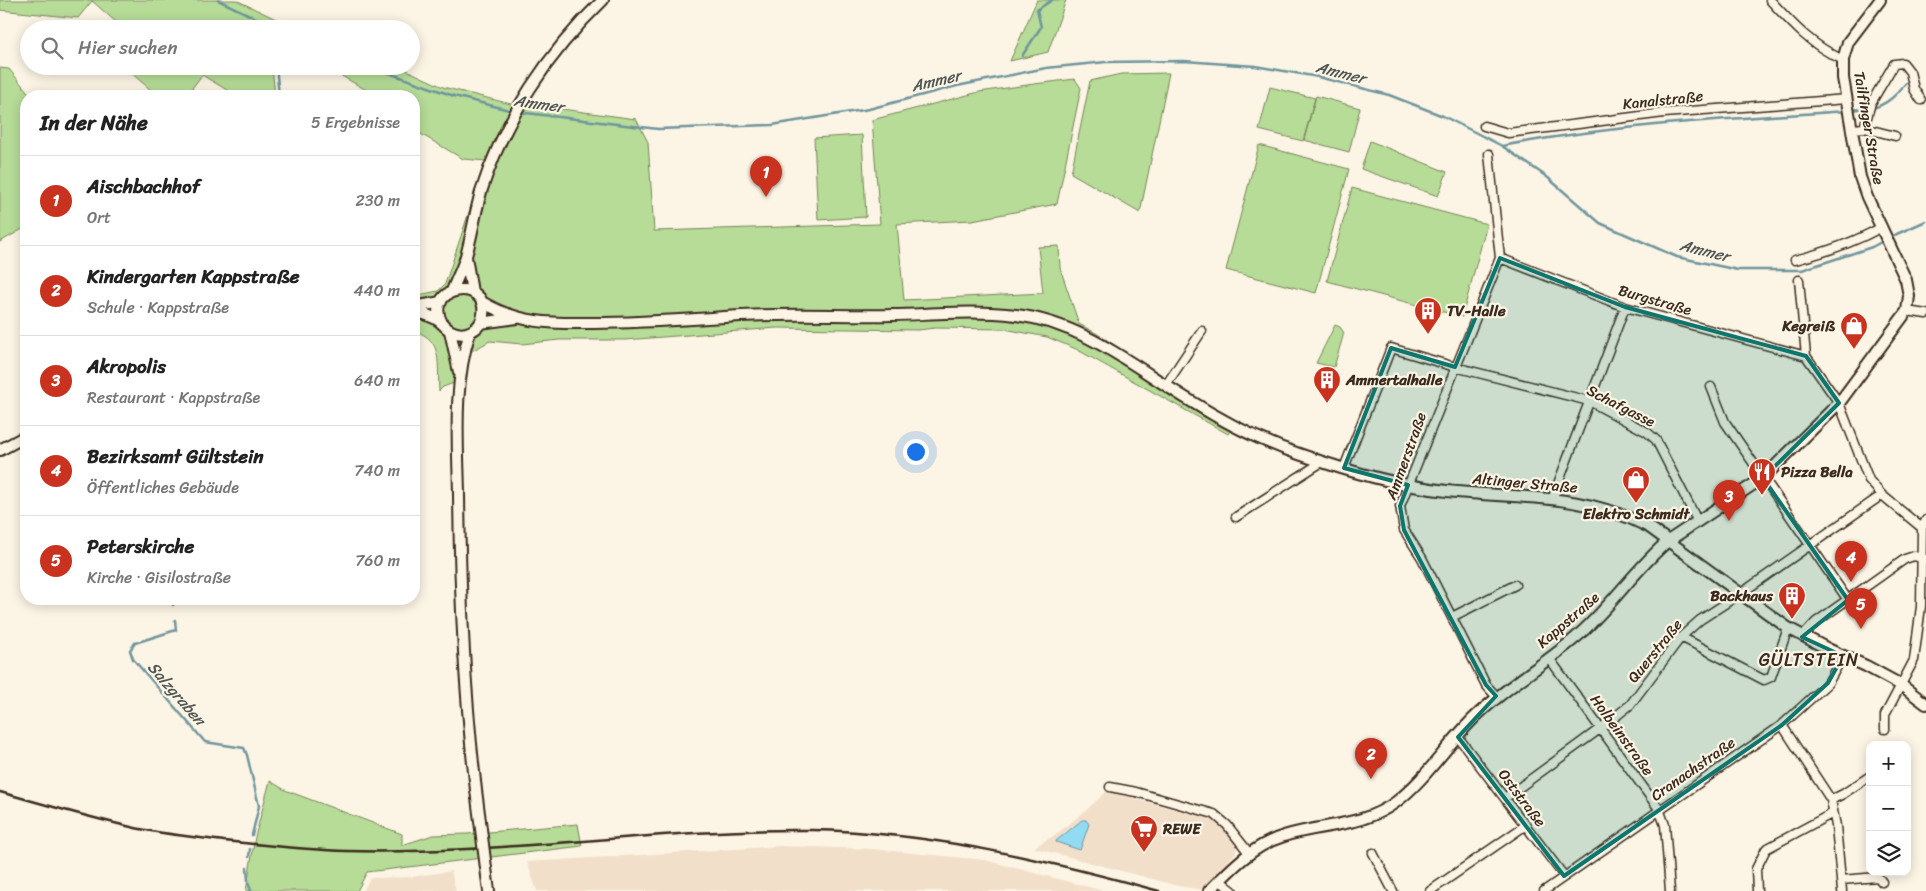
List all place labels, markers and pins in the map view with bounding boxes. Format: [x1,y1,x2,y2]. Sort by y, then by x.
pin: 1 [750,156,782,197]
building icon: TV-Halle [1413,296,1443,335]
place label: TV-Halle [1447,298,1506,324]
shop icon: Kegreiß [1839,311,1869,350]
place label: Kegreiß [1781,313,1836,339]
building icon: Ammertalhalle [1312,365,1342,404]
place label: Ammertalhalle [1345,367,1443,393]
restaurant icon: Pizza Bella [1747,457,1777,496]
place label: Pizza Bella [1781,459,1853,485]
shop icon: Elektro Schmidt [1621,465,1651,504]
pin: 3 [1713,480,1745,521]
place label: Elektro Schmidt [1583,501,1690,527]
pin: 4 [1835,541,1867,582]
building icon: Backhaus [1777,581,1807,620]
place label: Backhaus [1710,583,1774,609]
pin: 5 [1845,588,1877,629]
pin: 2 [1355,738,1387,779]
supermarket icon: REWE [1129,814,1159,853]
place label: REWE [1162,816,1202,842]

